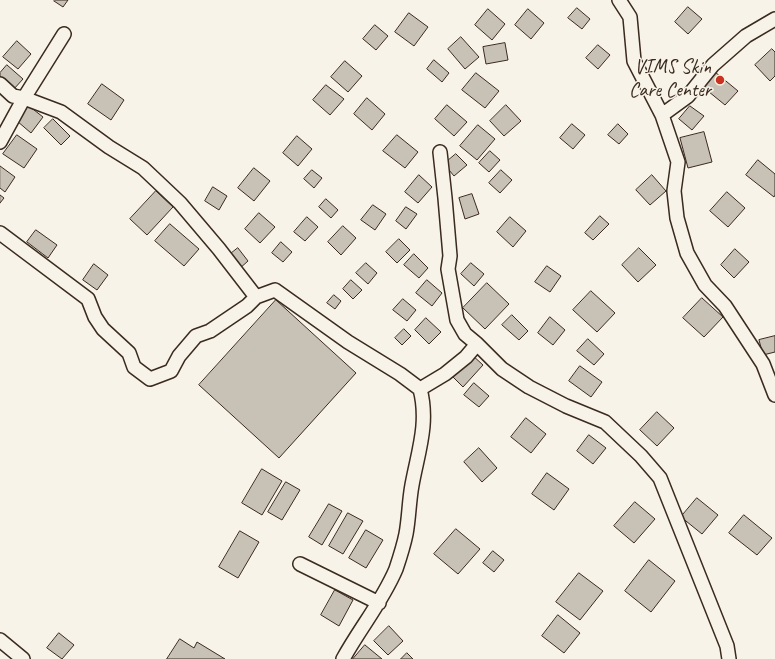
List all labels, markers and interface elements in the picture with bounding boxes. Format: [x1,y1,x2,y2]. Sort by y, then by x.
place label: VIMS Skin Care Center [629,56,711,103]
marker: VIMS Skin Care Center [714,74,726,86]

